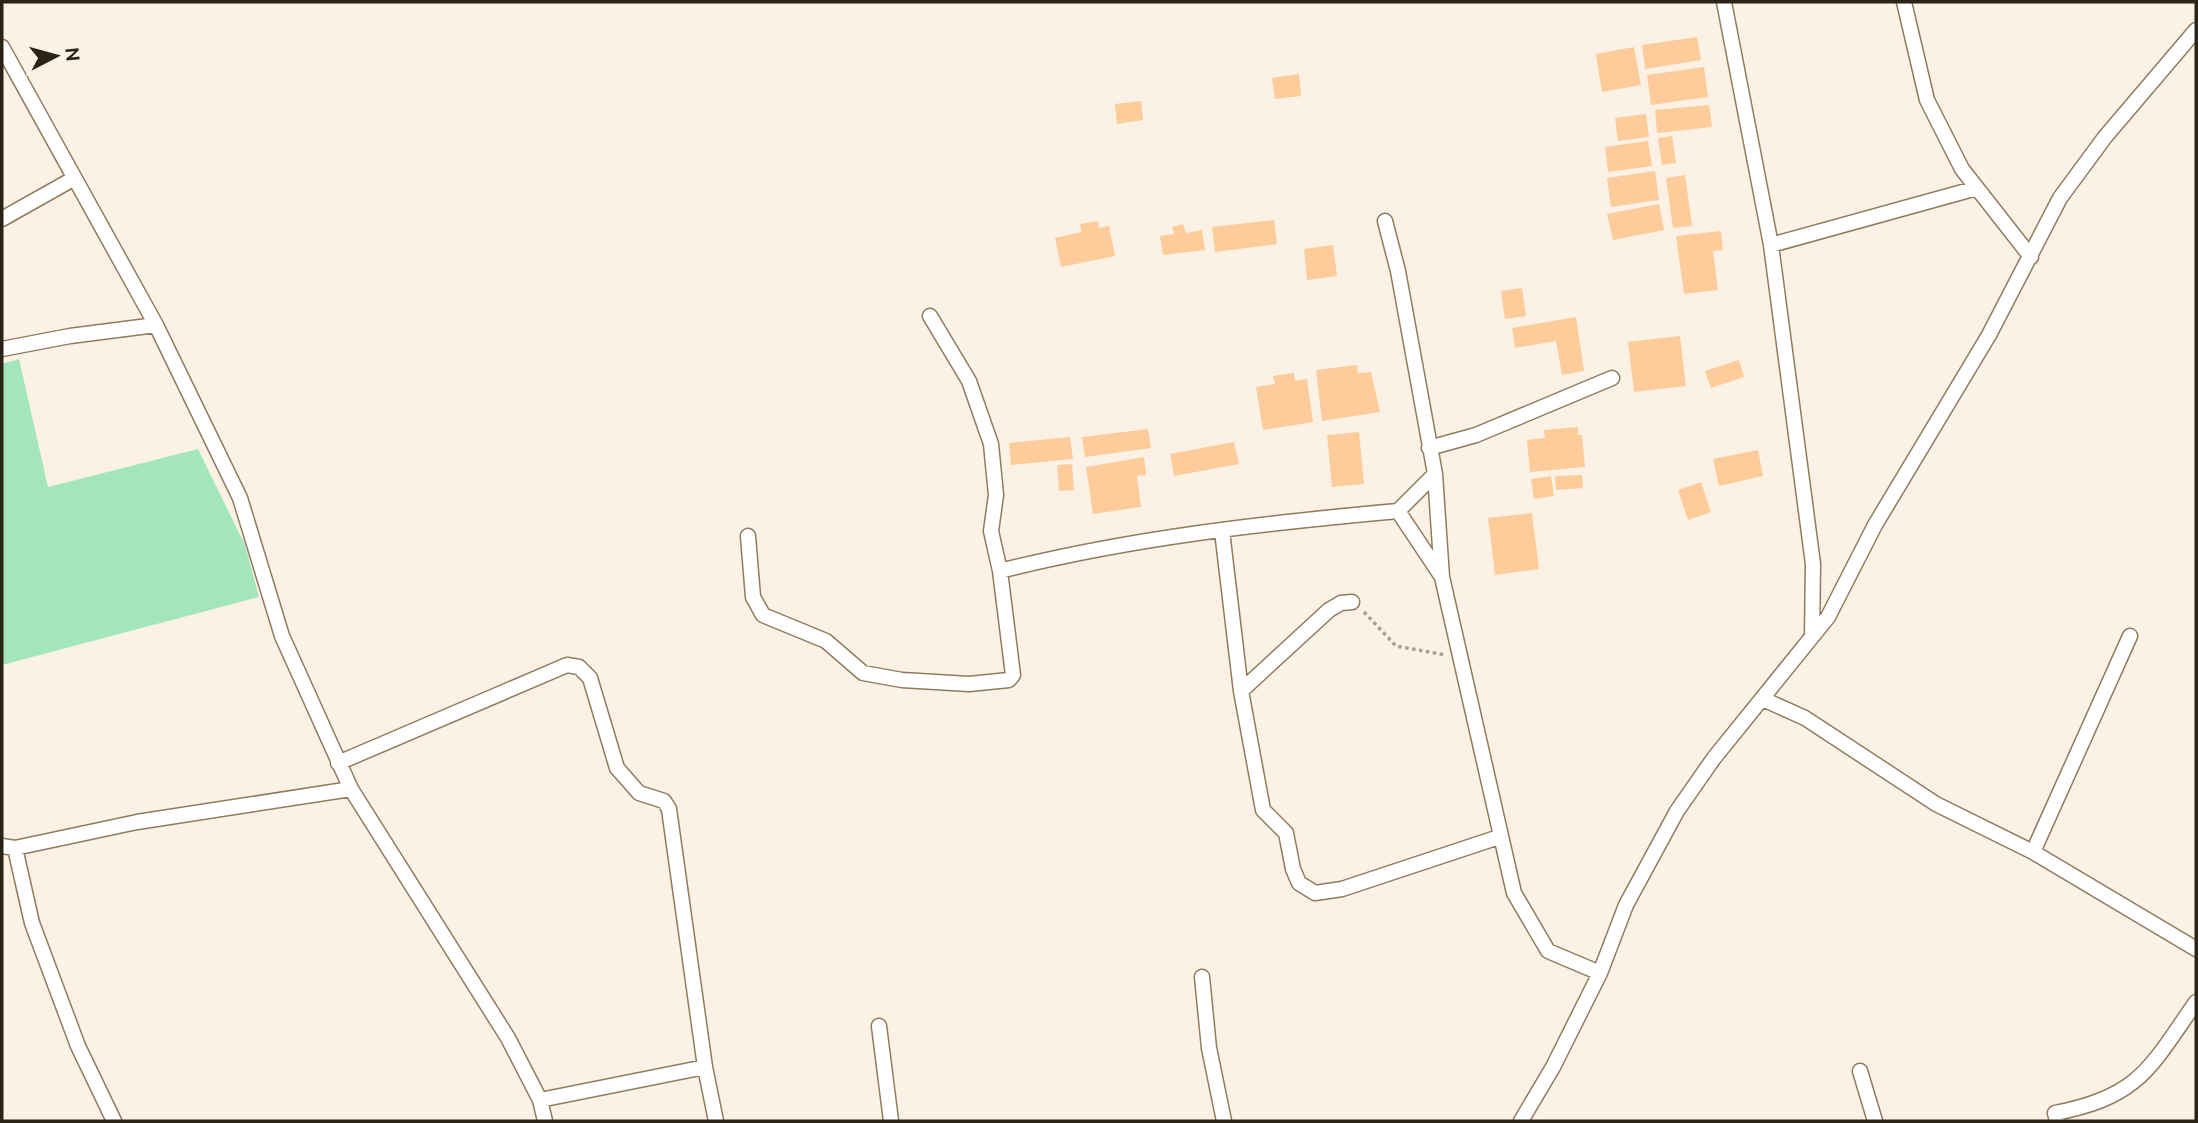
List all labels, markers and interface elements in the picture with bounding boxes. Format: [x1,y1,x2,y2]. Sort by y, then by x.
north arrow [21,21,91,91]
text: N [61,46,85,62]

